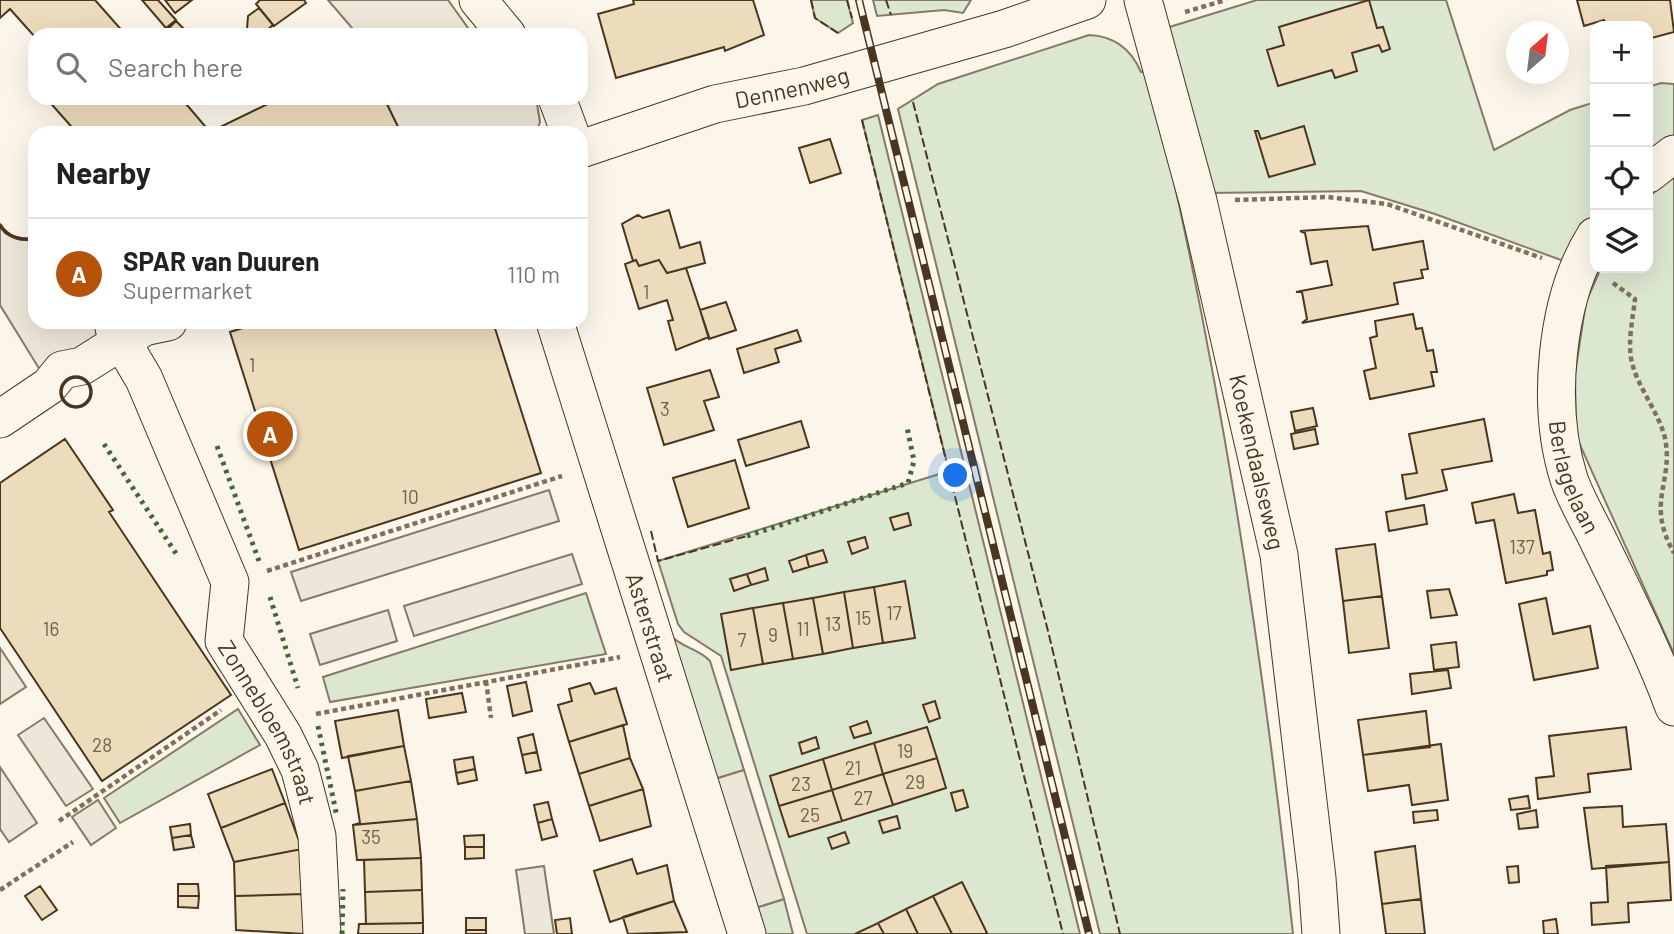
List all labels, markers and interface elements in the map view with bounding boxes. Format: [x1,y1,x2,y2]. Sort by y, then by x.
north arrow [1506,21,1569,84]
map controls [1590,21,1653,273]
button: + [1590,21,1653,84]
search box [28,28,588,105]
icon: search [52,48,90,86]
text: Search here [108,51,243,82]
street label: Dennenweg [732,60,852,114]
button: − [1590,84,1653,147]
button: locate [1590,147,1653,210]
text: Nearby [56,154,151,190]
button: layers [1590,210,1653,273]
text: SPAR van Duuren [123,245,319,276]
text: A [71,260,87,288]
text: 110 m [507,260,560,288]
text: Supermarket [123,276,253,304]
house number: 1 [643,280,649,303]
house number: 1 [249,353,255,376]
street label: Koekendaalseweg [1224,371,1291,552]
house number: 3 [660,397,670,420]
pin: A [247,408,293,460]
street label: Berlagelaan [1544,419,1606,538]
your location [938,458,972,492]
house number: 10 [401,485,419,508]
house number: 137 [1509,535,1535,558]
street label: Asterstraat [620,569,681,686]
house number: 17 [886,601,902,624]
house number: 15 [855,606,871,629]
house number: 13 [825,612,841,635]
house number: 16 [43,617,59,640]
house number: 11 [796,617,810,640]
house number: 9 [768,623,778,646]
house number: 7 [738,628,747,651]
street label: Zonnebloemstraat [213,635,322,807]
house number: 28 [92,733,112,756]
house number: 19 [897,739,913,762]
house number: 21 [845,756,861,779]
house number: 29 [905,770,925,793]
house number: 23 [791,772,811,795]
house number: 27 [853,786,873,809]
house number: 25 [800,803,820,826]
house number: 35 [361,825,381,848]

